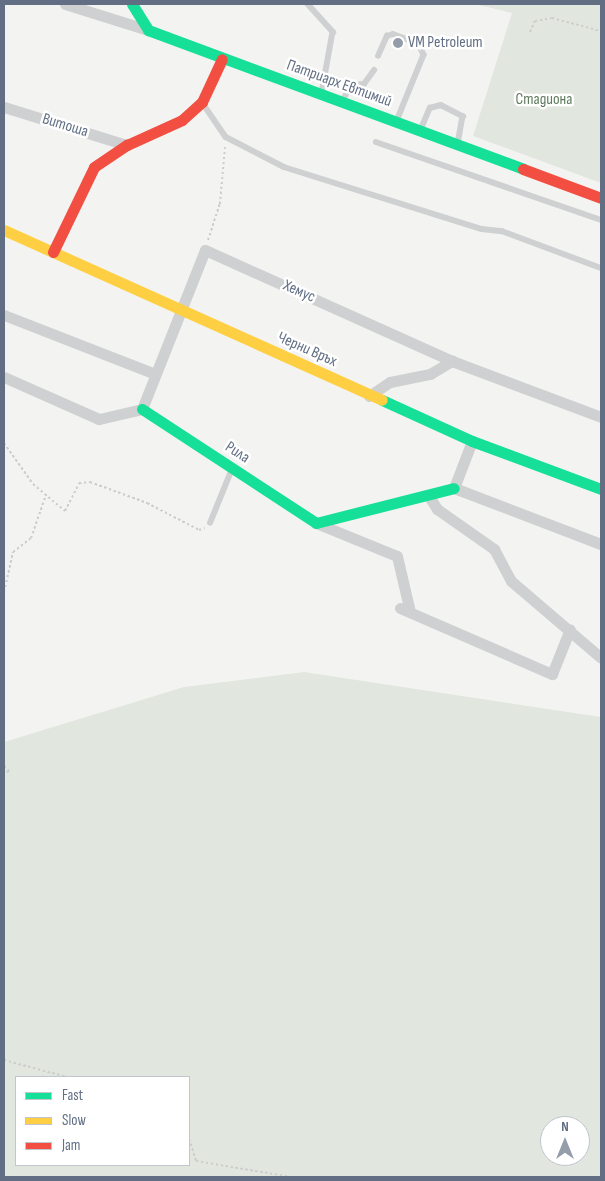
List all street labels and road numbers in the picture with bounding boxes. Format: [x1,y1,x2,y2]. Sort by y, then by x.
street label: Патриарх Евтимий [284,56,394,112]
street label: Витоша [40,110,90,142]
street label: Хемус [280,277,318,307]
street label: Черни Връх [274,328,340,372]
street label: Рила [221,438,253,468]

